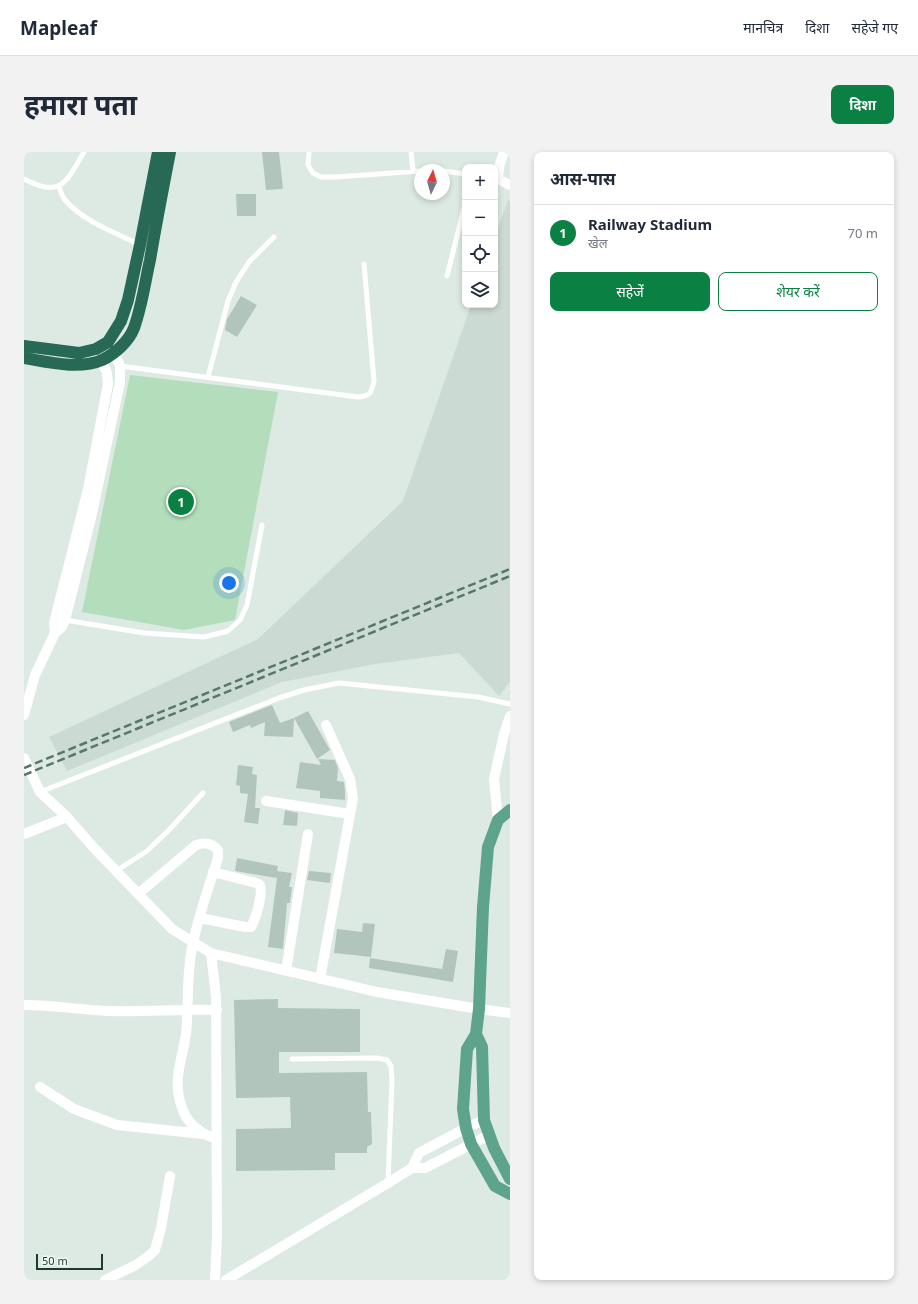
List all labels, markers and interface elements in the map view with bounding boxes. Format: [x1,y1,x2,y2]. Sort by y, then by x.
text: Mapleaf [20,15,97,41]
text: मानचित्र [743,18,783,37]
text: दिशा [805,18,829,37]
text: सहेजे गए [851,18,898,37]
text: हमारा पता [24,85,137,123]
button: दिशा [831,85,894,124]
north arrow [414,164,450,200]
map controls [462,164,498,308]
button: + [462,164,498,200]
text: आस-पास [550,167,615,190]
button: − [462,200,498,236]
text: Railway Stadium [588,214,712,234]
text: 1 [559,224,567,242]
text: 70 m [848,224,878,242]
text: खेल [588,234,607,252]
button: locate [462,236,498,272]
button: layers [462,272,498,308]
button: सहेजें [550,272,710,311]
button: शेयर करें [718,272,878,311]
pin: 1 [168,487,194,517]
your location [219,573,239,593]
scale bar [36,1252,103,1271]
text: 50 m [42,1253,68,1268]

